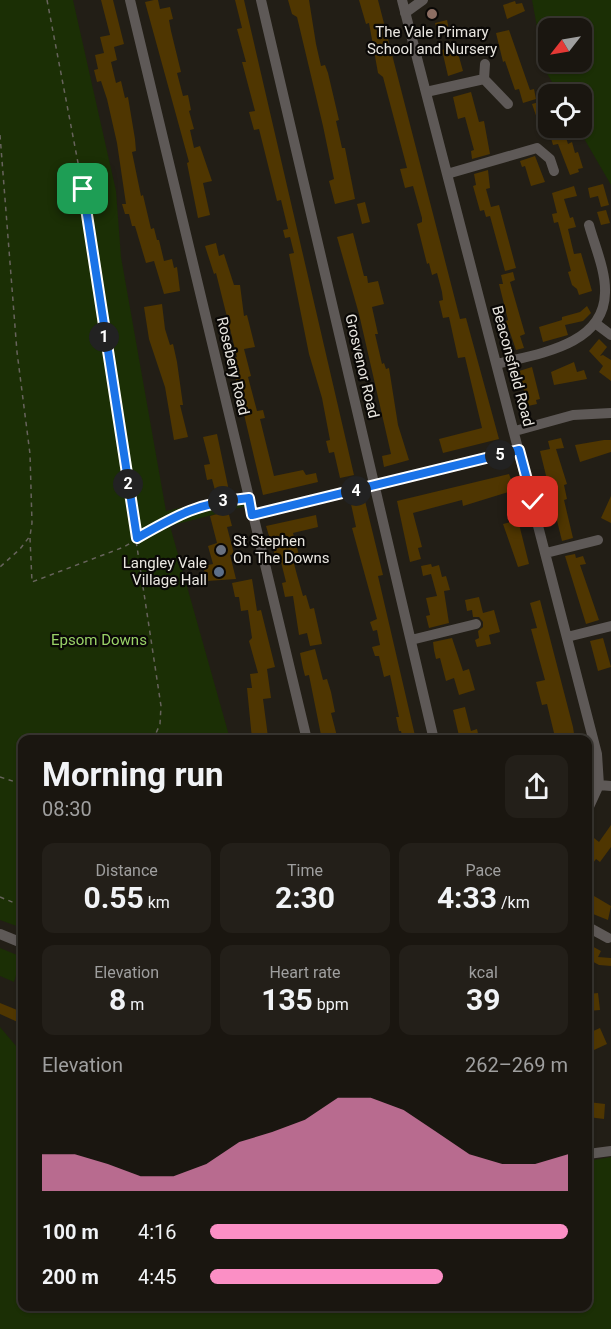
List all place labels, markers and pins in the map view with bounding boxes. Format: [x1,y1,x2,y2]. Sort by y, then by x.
marker: The Vale Primary School and Nursery [425,7,439,21]
place label: The Vale Primary School and Nursery [367,23,497,58]
pin [57,163,108,214]
pin: 1 [89,322,119,352]
pin: 5 [485,440,515,470]
pin: 2 [113,469,143,499]
pin: 4 [341,476,371,506]
pin [507,476,558,527]
pin: 3 [208,486,238,516]
place label: St Stephen On The Downs [233,532,330,567]
marker: St Stephen On The Downs [214,543,228,557]
place label: Langley Vale Village Hall [123,554,207,589]
marker: Langley Vale Village Hall [212,565,226,579]

